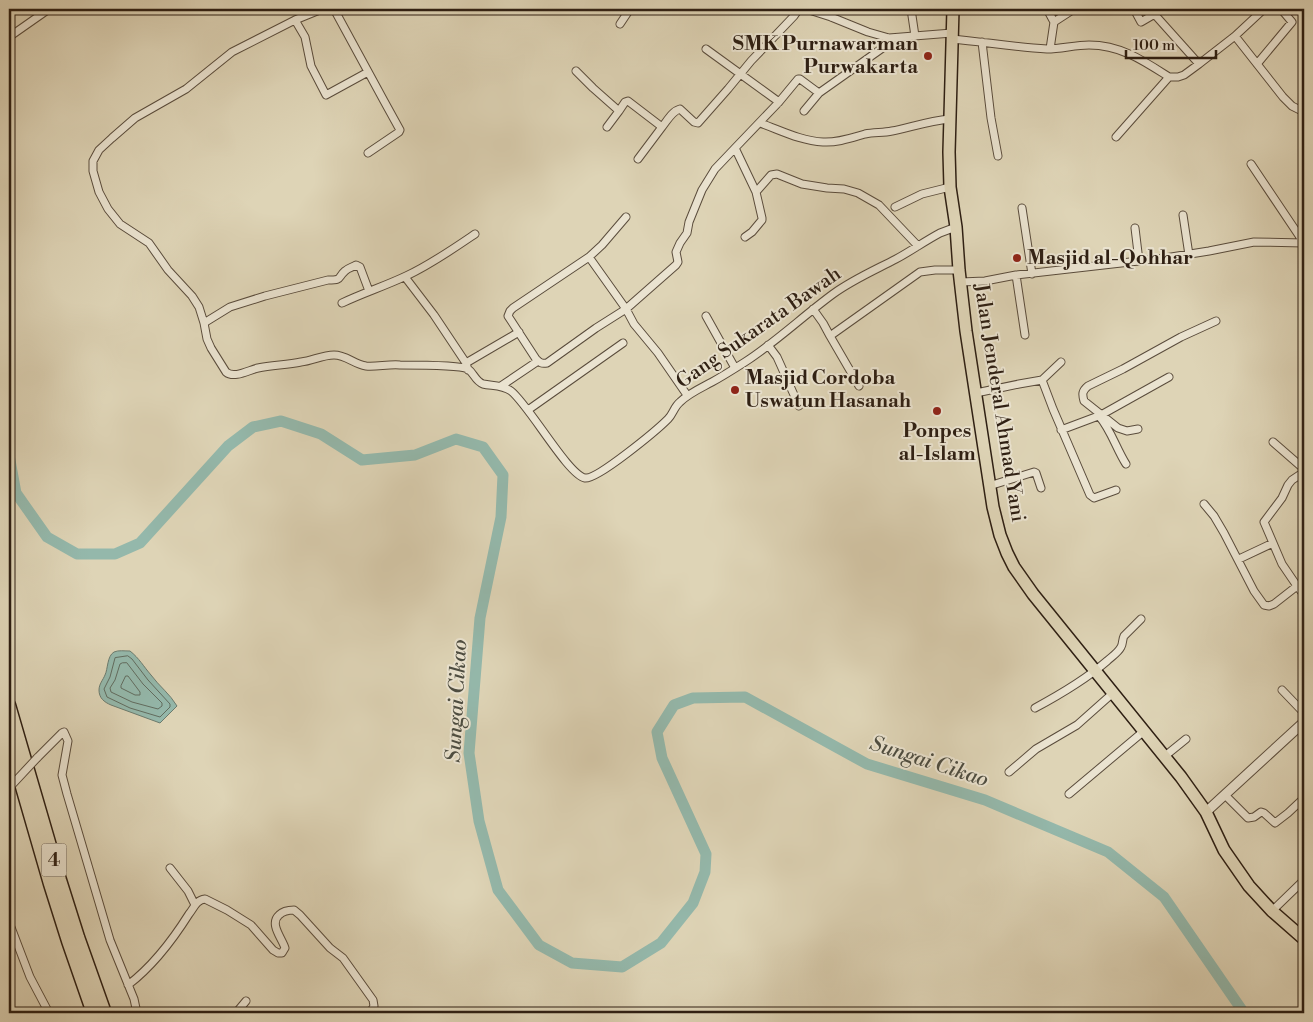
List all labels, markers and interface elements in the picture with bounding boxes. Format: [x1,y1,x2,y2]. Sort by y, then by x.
scale bar [1126,28,1216,60]
place label: SMK Purnawarman Purwakarta [733,32,919,80]
text: 100 m [1133,36,1175,55]
marker: SMK Purnawarman Purwakarta [922,50,934,62]
place label: Masjid al-Qohhar [1027,246,1193,271]
marker: Masjid al-Qohhar [1011,252,1023,264]
street label: Gang Sukarata Bawah [672,262,846,394]
street label: Jalan Jenderal Ahmad Yani [968,281,1030,524]
place label: Masjid Cordoba Uswatun Hasanah [745,366,912,414]
marker: Masjid Cordoba Uswatun Hasanah [729,384,741,396]
marker: Ponpes al-Islam [931,405,943,417]
place label: Ponpes al-Islam [898,419,976,467]
water label: Sungai Cikao [441,639,473,763]
water label: Sungai Cikao [866,731,992,793]
road number: 4 [42,844,66,876]

